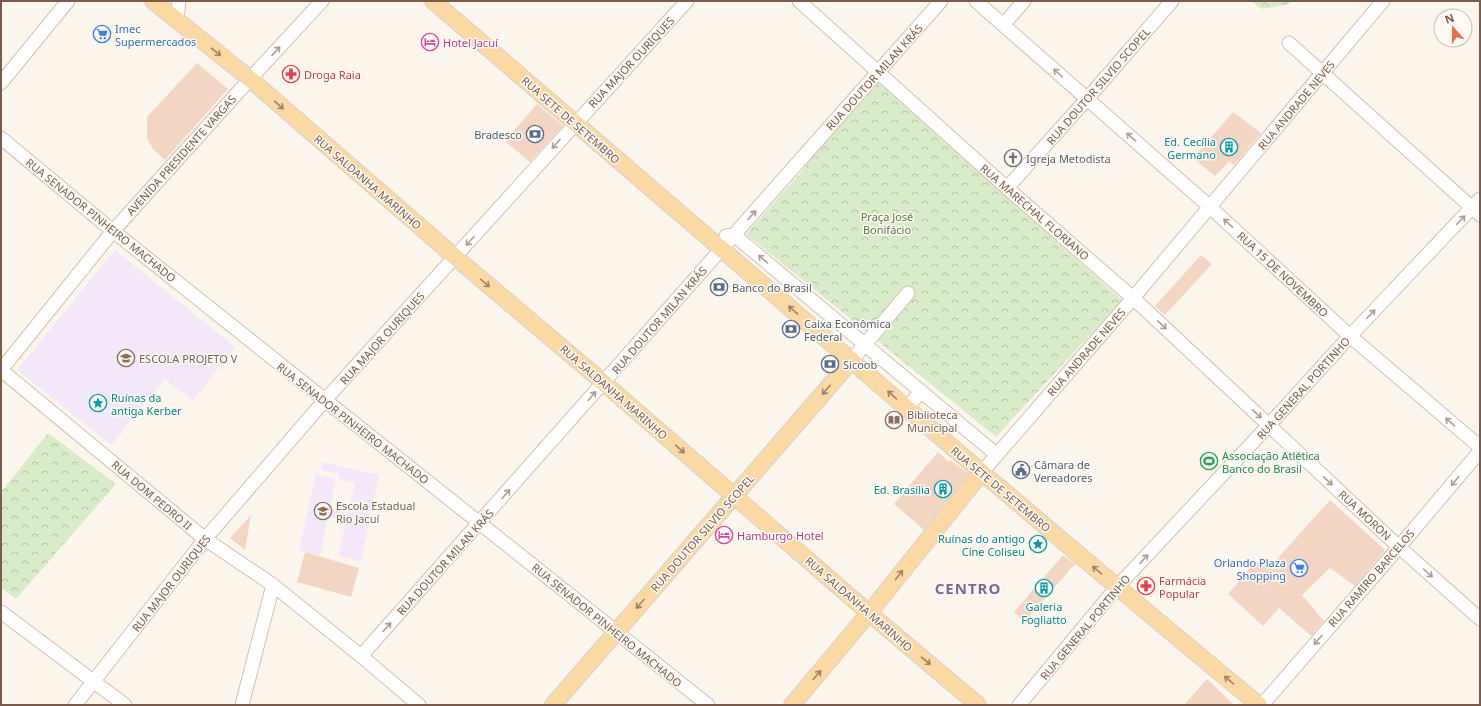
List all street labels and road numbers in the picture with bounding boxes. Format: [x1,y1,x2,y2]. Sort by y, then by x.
street label: RUA MAJOR OURIQUES [585,13,677,111]
street label: RUA DOUTOR MILAN KRÁS [822,21,926,133]
street label: RUA DOUTOR SILVIO SCOPEL [1043,24,1153,148]
street label: RUA ANDRADE NEVES [1254,57,1338,153]
street label: RUA SETE DE SETEMBRO [519,73,623,167]
street label: AVENIDA PRESIDENTE VARGAS [123,92,239,218]
street label: RUA SALDANHA MARINHO [311,131,425,233]
street label: RUA SENADOR PINHEIRO MACHADO [23,155,179,285]
street label: RUA MARECHAL FLORIANO [977,160,1093,264]
street label: RUA 15 DE NOVEMBRO [1234,228,1332,320]
street label: RUA DOUTOR MILAN KRÁS [608,263,710,377]
street label: RUA MAJOR OURIQUES [336,289,428,387]
street label: RUA ANDRADE NEVES [1044,305,1128,399]
street label: RUA GENERAL PORTINHO [1253,334,1353,442]
street label: RUA SALDANHA MARINHO [557,341,671,443]
street label: RUA SENADOR PINHEIRO MACHADO [274,359,432,487]
street label: RUA SETE DE SETEMBRO [948,443,1054,535]
street label: RUA DOM PEDRO II [109,457,196,533]
street label: RUA DOUTOR SILVIO SCOPEL [647,471,757,595]
street label: RUA MORON [1335,487,1395,543]
street label: RUA DOUTOR MILAN KRÁS [393,506,497,618]
street label: RUA RAMIRO BARCELOS [1324,526,1418,630]
street label: RUA MAJOR OURIQUES [128,531,214,635]
street label: RUA SALDANHA MARINHO [802,553,916,655]
street label: RUA SENADOR PINHEIRO MACHADO [529,560,685,690]
street label: RUA GENERAL PORTINHO [1037,571,1133,683]

